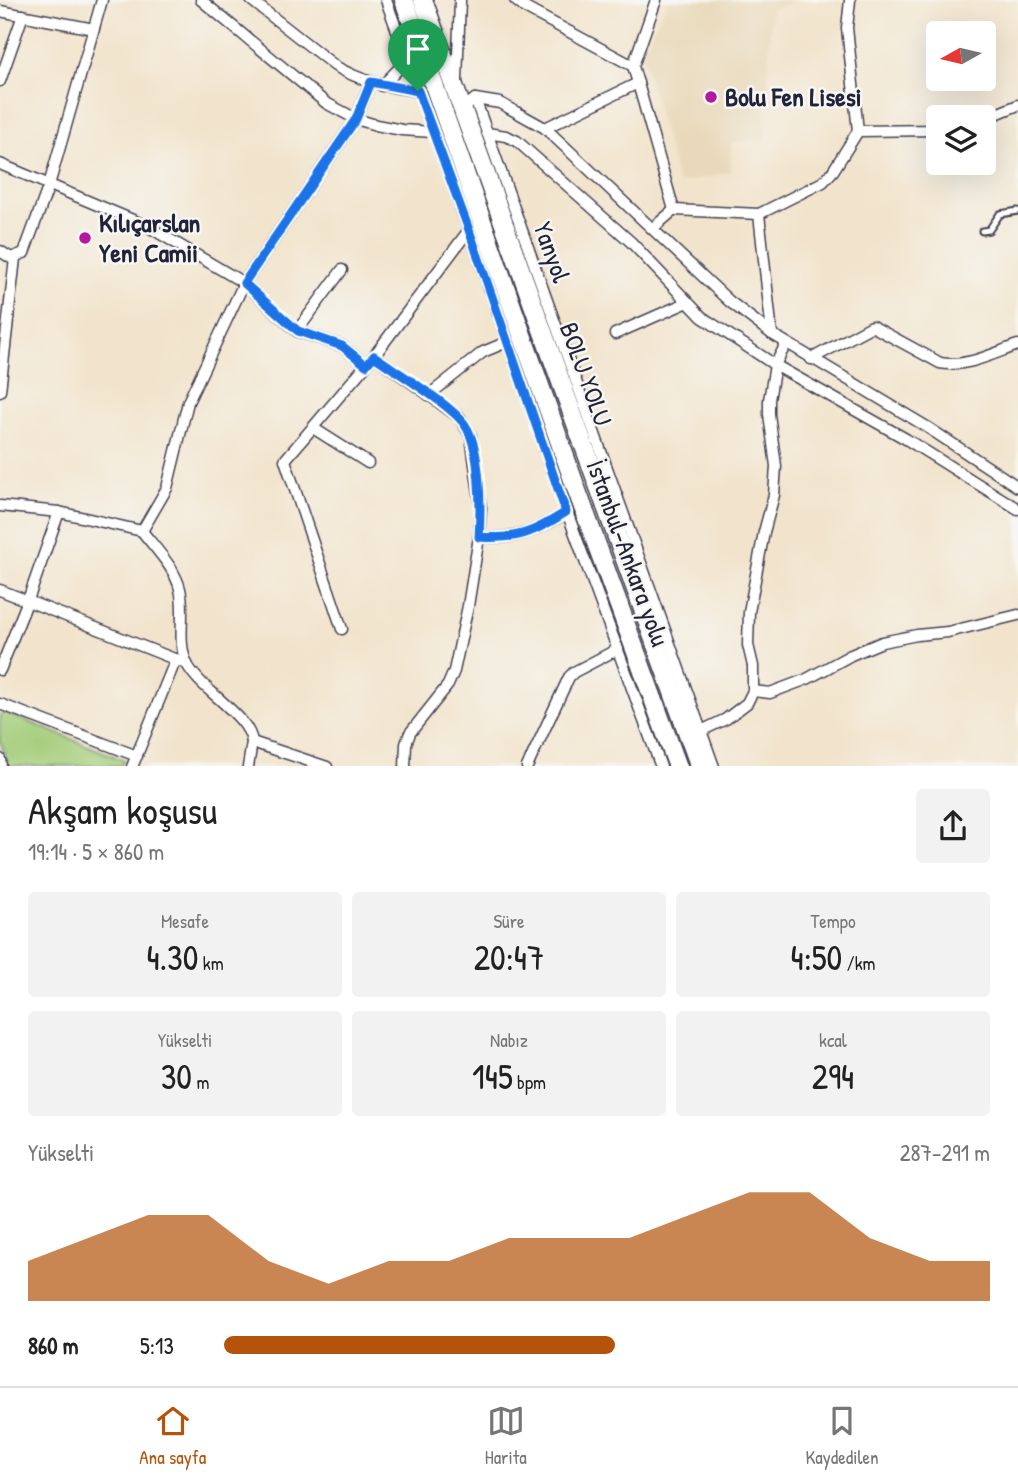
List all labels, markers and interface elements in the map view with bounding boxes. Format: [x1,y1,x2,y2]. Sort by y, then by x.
pin [388,19,448,91]
north arrow [926,21,996,91]
map controls [926,21,996,175]
icon: arrive [399,30,437,68]
place label: Bolu Fen Lisesi [725,79,861,114]
marker: Bolu Fen Lisesi [703,89,719,105]
button: layers [926,105,996,175]
place label: Kılıçarslan Yeni Camii [99,205,200,270]
street label: Yanyol [525,217,580,287]
marker: Kılıçarslan Yeni Camii [77,230,93,246]
street label: BOLU YOLU [552,317,621,430]
street label: İstanbul-Ankara yolu [579,455,678,651]
text: Akşam koşusu [28,784,217,836]
button: share [916,789,990,863]
text: 19:14 · 5 × 860 m [28,836,164,867]
text: Mesafe [161,908,209,934]
text: Süre [493,908,525,934]
text: Tempo [810,908,856,934]
text: 4.30 [146,934,198,981]
text: 20:47 [474,934,544,981]
text: 4:50 [791,934,842,981]
text: km [198,950,224,976]
text: /km [842,950,875,976]
text: Yükselti [158,1027,212,1053]
text: Nabız [490,1027,528,1053]
text: kcal [819,1027,847,1053]
text: 30 [161,1053,192,1100]
text: 145 [472,1053,513,1100]
text: 294 [812,1053,854,1100]
text: m [192,1069,209,1095]
text: bpm [513,1069,546,1095]
text: Yükselti [28,1137,94,1168]
text: 287–291 m [900,1137,990,1168]
text: 860 m [28,1330,78,1361]
text: 5:13 [140,1330,174,1361]
tab: Ana sayfa [139,1402,206,1470]
tab: Harita [485,1402,527,1470]
tab: Kaydedilen [805,1402,879,1470]

